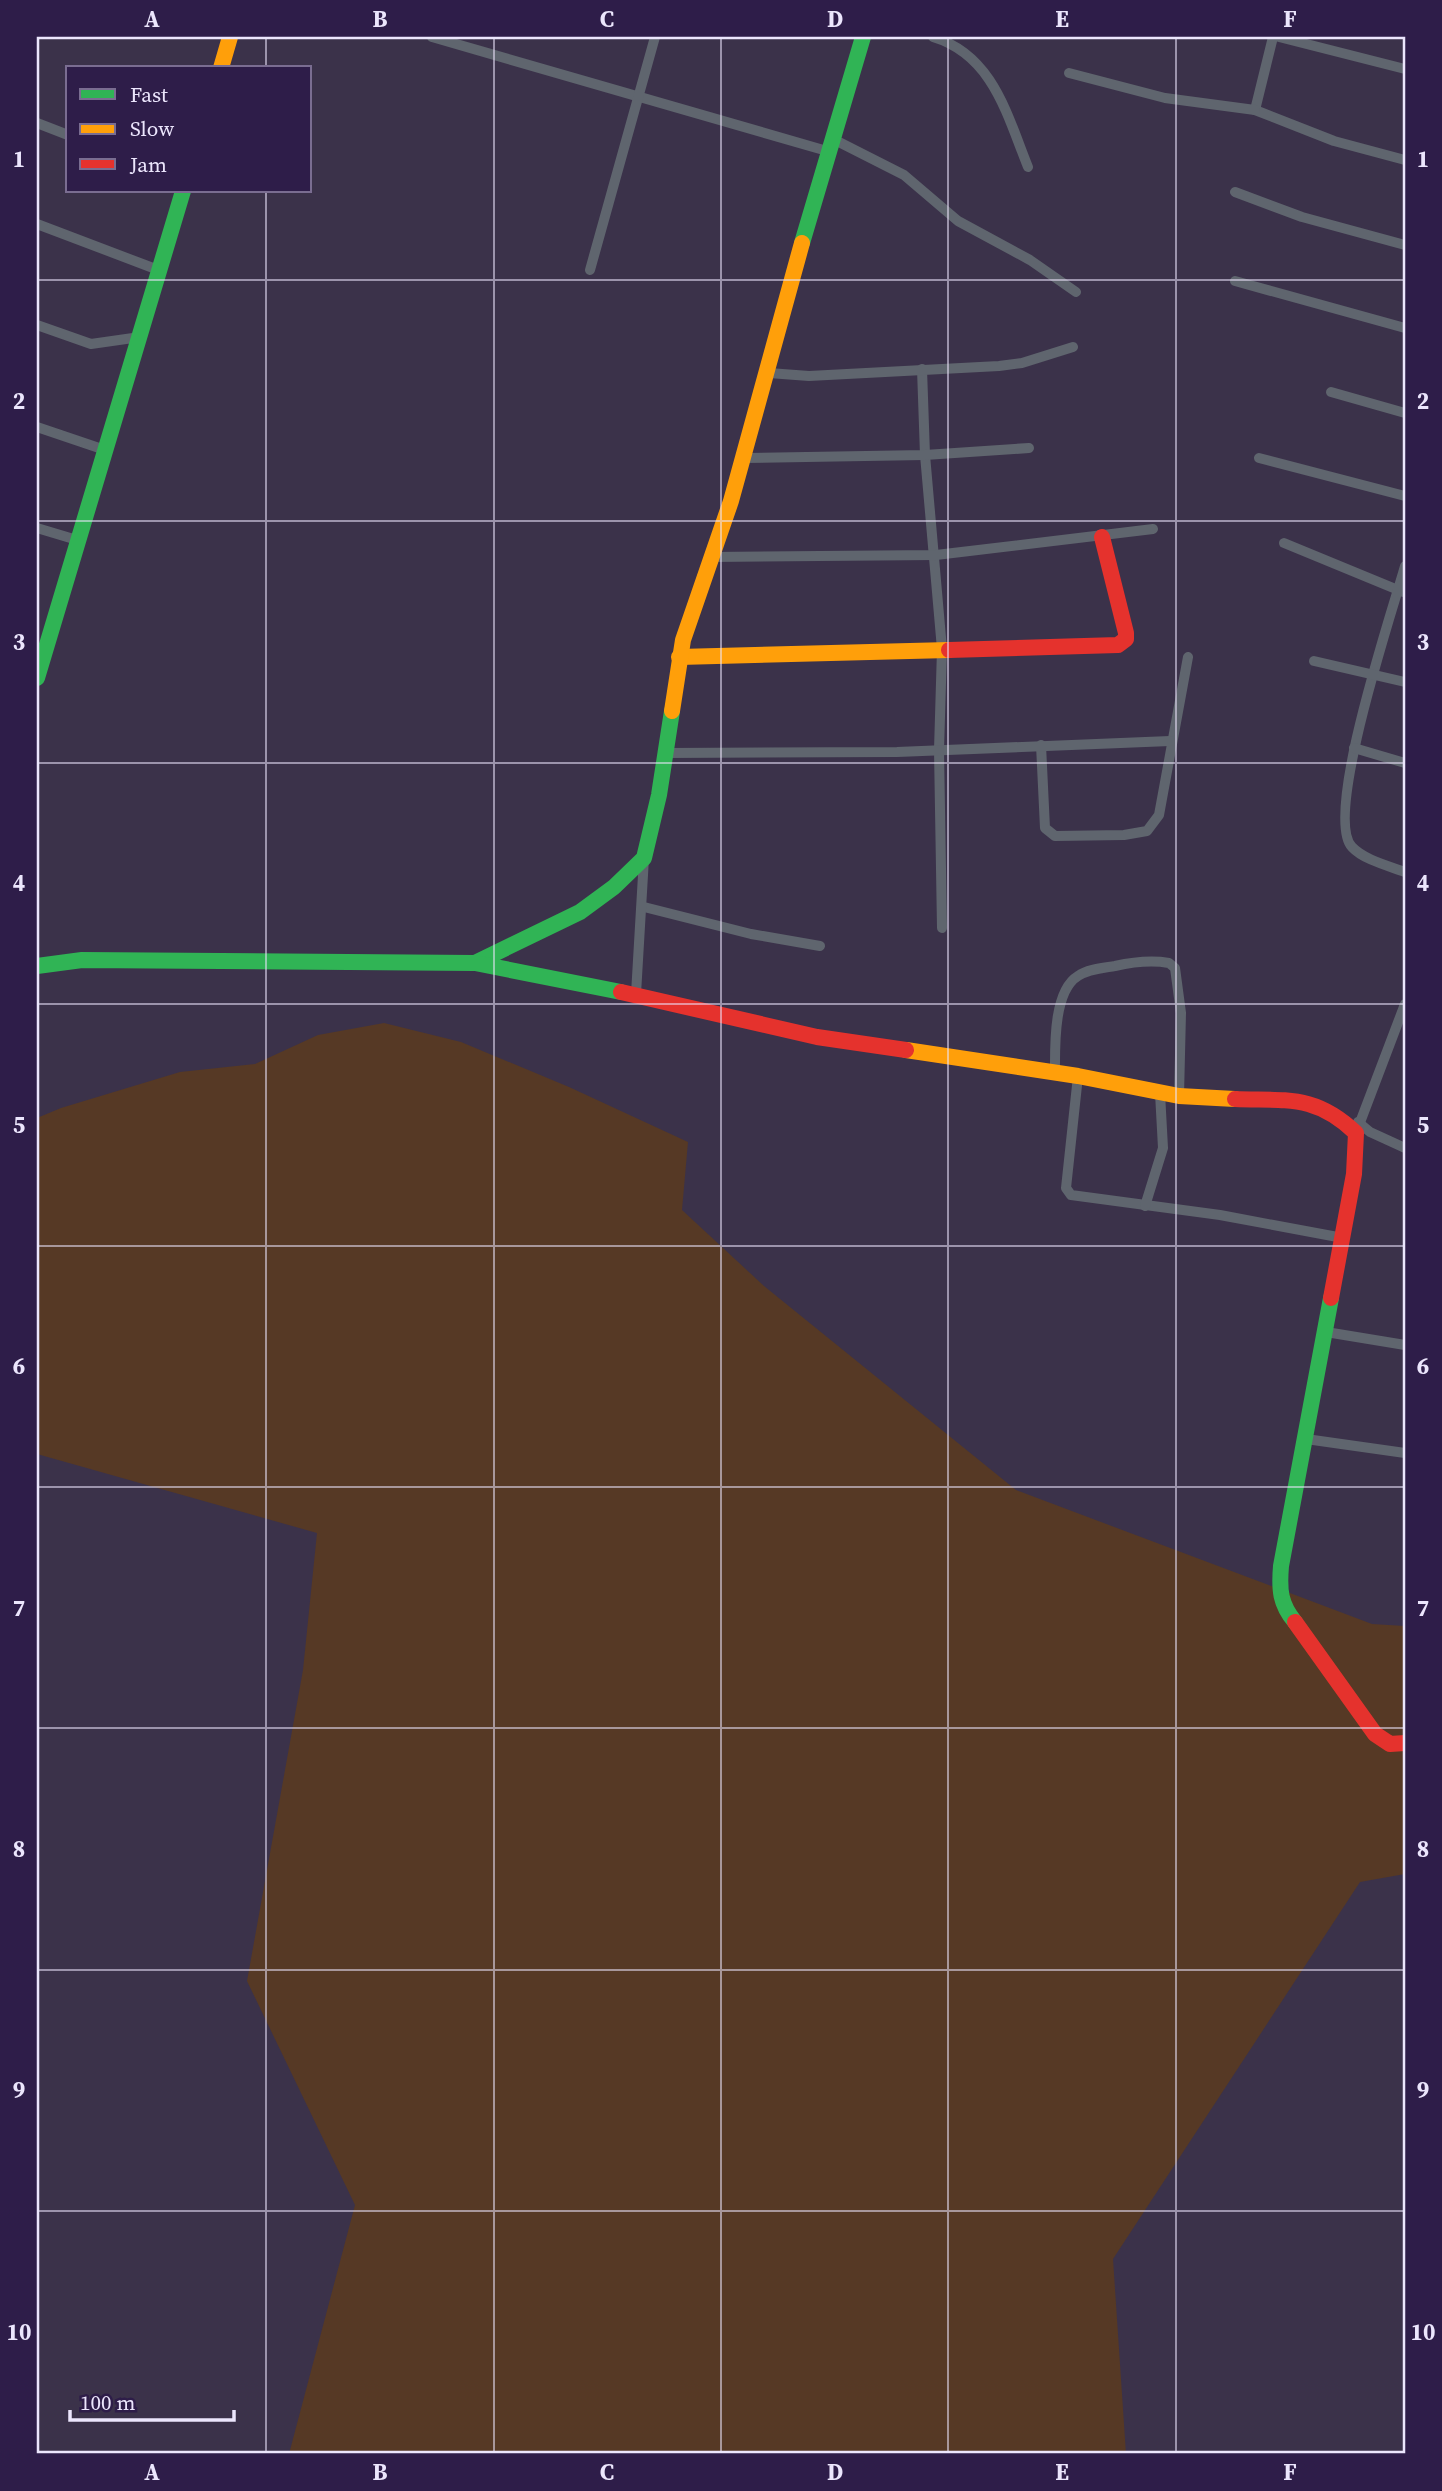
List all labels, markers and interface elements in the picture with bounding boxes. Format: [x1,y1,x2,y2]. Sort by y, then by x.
text: A [144,3,160,35]
text: B [373,3,388,35]
text: C [600,3,614,35]
text: D [827,3,843,35]
text: E [1055,3,1069,35]
text: F [1283,3,1297,35]
legend [66,66,312,192]
text: Fast [130,80,168,109]
text: Slow [130,114,174,143]
text: 1 [13,143,25,175]
text: 1 [1417,143,1429,175]
text: Jam [129,150,167,179]
text: 2 [13,385,25,417]
text: 2 [1417,385,1429,417]
text: 3 [13,626,25,658]
text: 3 [1417,626,1429,658]
text: 4 [13,867,25,899]
text: 4 [1417,867,1429,899]
text: 5 [13,1109,25,1141]
text: 5 [1417,1109,1429,1141]
text: 6 [13,1350,25,1382]
text: 6 [1417,1350,1429,1382]
text: 7 [13,1592,25,1624]
text: 7 [1417,1592,1429,1624]
text: 8 [13,1833,25,1865]
text: 8 [1417,1833,1429,1865]
text: 9 [13,2074,25,2106]
text: 9 [1417,2074,1429,2106]
text: 10 [7,2316,31,2348]
text: 10 [1411,2316,1435,2348]
scale bar [70,2379,234,2423]
text: 100 m [80,2388,135,2417]
text: A [144,2456,160,2488]
text: B [373,2456,388,2488]
text: C [600,2456,614,2488]
text: D [827,2456,843,2488]
text: E [1055,2456,1069,2488]
text: F [1283,2456,1297,2488]

